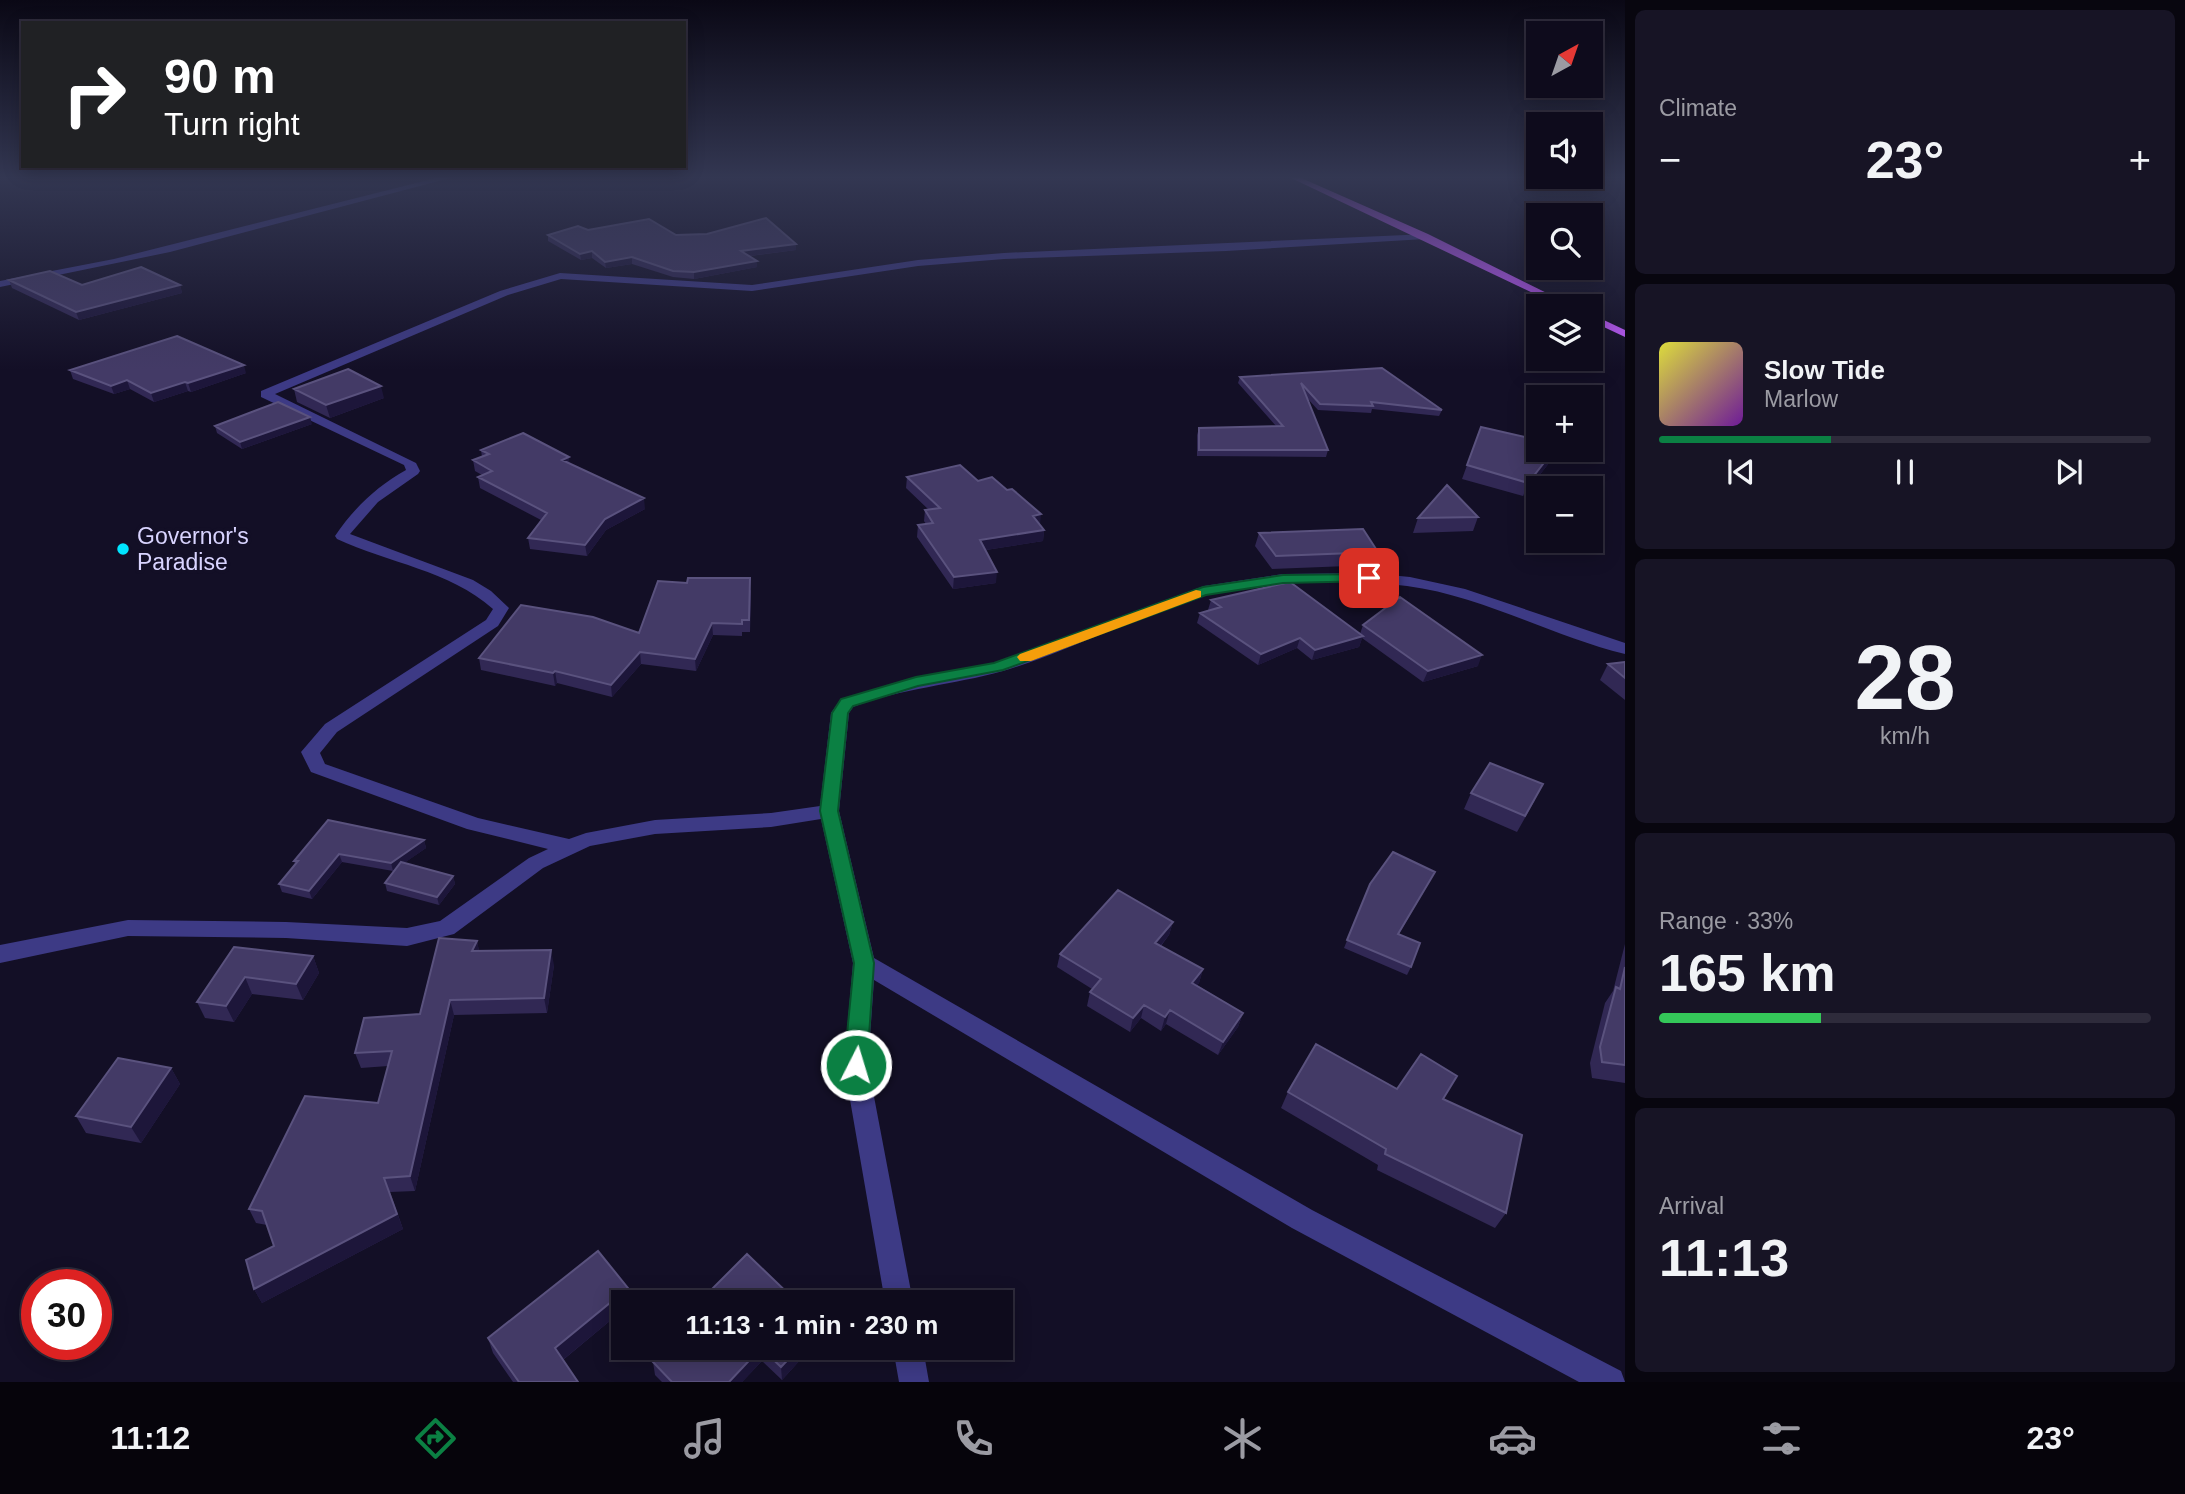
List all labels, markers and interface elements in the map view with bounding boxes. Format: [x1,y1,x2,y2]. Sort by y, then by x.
north arrow [1526,21,1603,98]
map controls [1526,21,1603,553]
icon: right [49,49,140,140]
text: 90 m [164,49,276,103]
text: Climate [1659,95,1737,121]
text: Turn right [164,106,300,142]
button: sound [1526,112,1603,189]
text: 23° [1866,131,1944,189]
text: − [1659,139,1681,181]
text: + [2129,139,2151,181]
button: search [1526,203,1603,280]
button: layers [1526,294,1603,371]
text: Slow Tide [1764,355,1885,385]
button: + [1526,385,1603,462]
text: Marlow [1764,386,1838,412]
icon: previous [1722,453,1760,491]
icon: pause [1886,453,1924,491]
icon: next [2050,453,2088,491]
button: − [1526,476,1603,553]
place label: Governor's Paradise [137,523,249,575]
marker: Governor's Paradise [115,541,131,557]
pin [1339,548,1399,608]
icon: arrive [1350,559,1388,597]
text: 28 [1854,627,1956,728]
text: km/h [1880,723,1930,749]
text: Range · 33% [1659,908,1793,934]
text: 165 km [1659,944,1835,1002]
position arrow [819,1028,893,1102]
text: Arrival [1659,1193,1724,1219]
text: 11:13 [1659,1229,1789,1287]
speed limit sign: 30 [21,1269,112,1360]
text: 11:13 · 1 min · 230 m [686,1310,938,1340]
icon: directions [411,1414,460,1463]
icon: music [680,1414,729,1463]
icon: phone [949,1414,998,1463]
icon: climate [1218,1414,1267,1463]
icon: car [1488,1414,1537,1463]
icon: filters [1757,1414,1806,1463]
text: 11:12 [110,1420,190,1456]
text: 23° [2026,1420,2075,1456]

